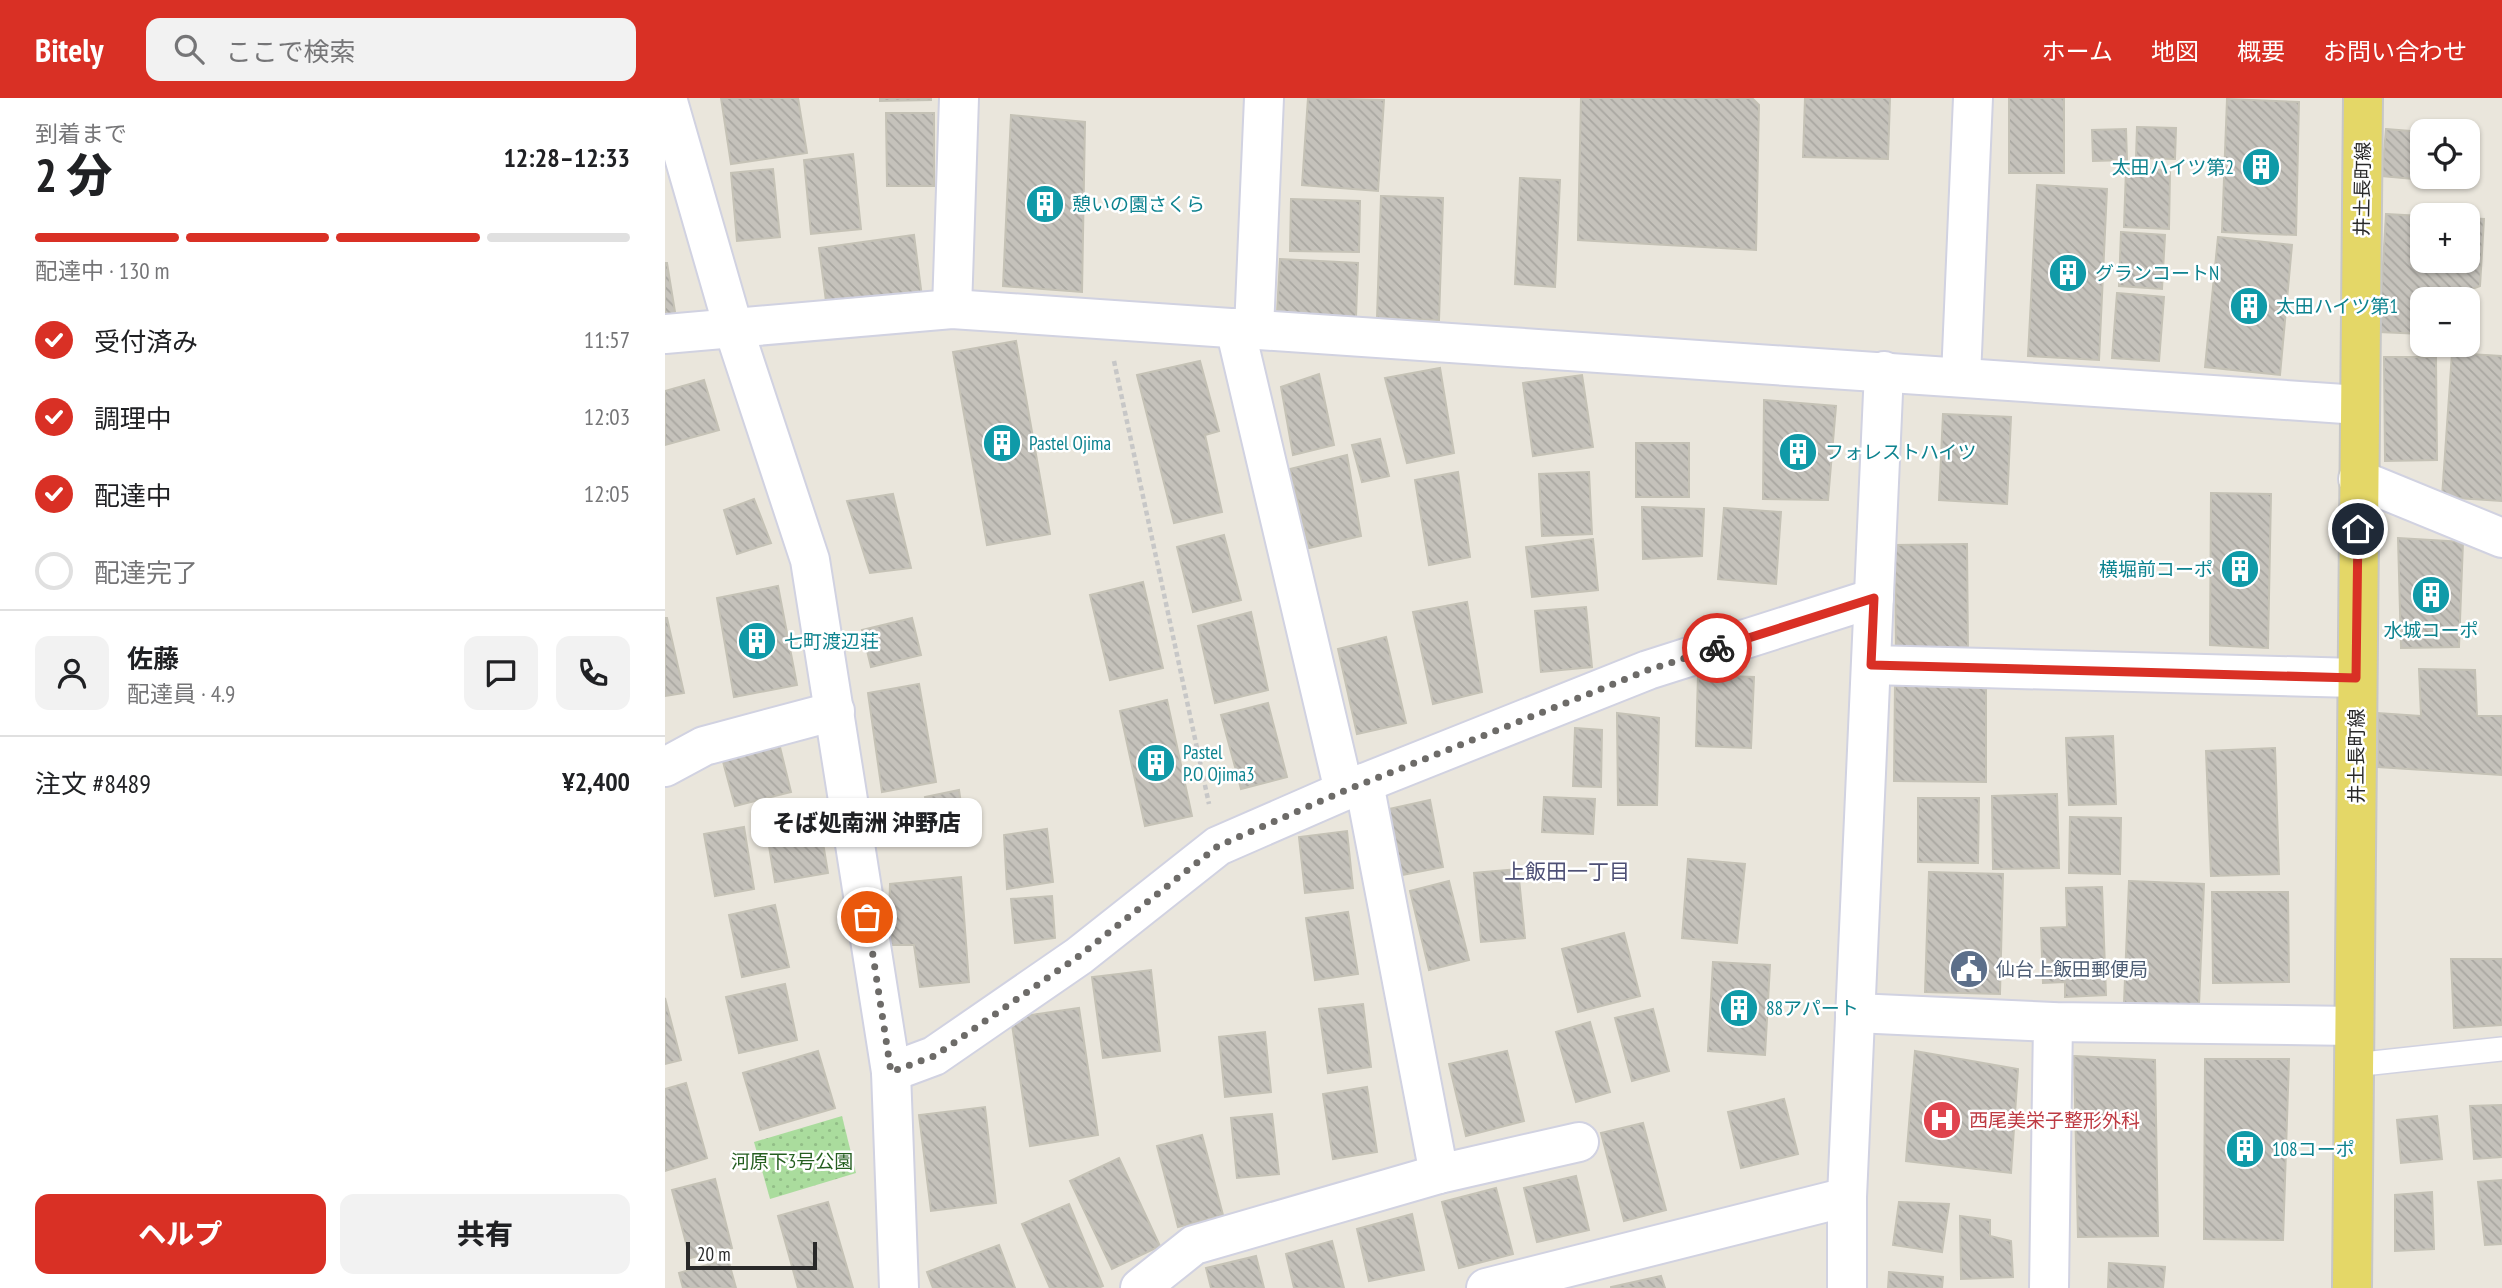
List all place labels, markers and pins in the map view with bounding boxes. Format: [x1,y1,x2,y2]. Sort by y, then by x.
building icon: 太田ハイツ第2 [2240,146,2282,188]
place label: 太田ハイツ第2 [2112,155,2234,179]
building icon: 憩いの園さくら [1024,183,1066,225]
place label: 憩いの園さくら [1072,192,1205,216]
building icon: グランコートN [2047,252,2089,294]
place label: グランコートN [2095,261,2219,285]
building icon: 太田ハイツ第1 [2228,285,2270,327]
place label: 太田ハイツ第1 [2276,294,2398,318]
building icon: Pastel Ojima [981,422,1023,464]
place label: Pastel Ojima [1029,431,1111,455]
building icon: フォレストハイツ [1777,431,1819,473]
place label: フォレストハイツ [1825,440,1977,464]
pin [2328,499,2388,559]
building icon: 横堀前コーポ [2219,548,2261,590]
place label: 横堀前コーポ [2099,557,2213,581]
building icon: 水城コーポ [2410,574,2452,616]
place label: 水城コーポ [2383,618,2479,642]
building icon: 七町渡辺荘 [736,620,778,662]
place label: 七町渡辺荘 [784,629,879,653]
place label: Pastel P.O Ojima3 [1183,740,1255,786]
building icon: Pastel P.O Ojima3 [1135,742,1177,784]
callout: そば処南洲 沖野店 [751,798,983,847]
pin [837,887,897,947]
public building icon: 仙台上飯田郵便局 [1948,948,1990,990]
place label: 仙台上飯田郵便局 [1996,957,2148,981]
building icon: 88アパート [1718,987,1760,1029]
place label: 88アパート [1766,996,1859,1020]
hospital icon: 西尾美栄子整形外科 [1921,1099,1963,1141]
place label: 西尾美栄子整形外科 [1969,1108,2140,1132]
building icon: 108コーポ [2224,1128,2266,1170]
place label: 108コーポ [2272,1137,2355,1161]

